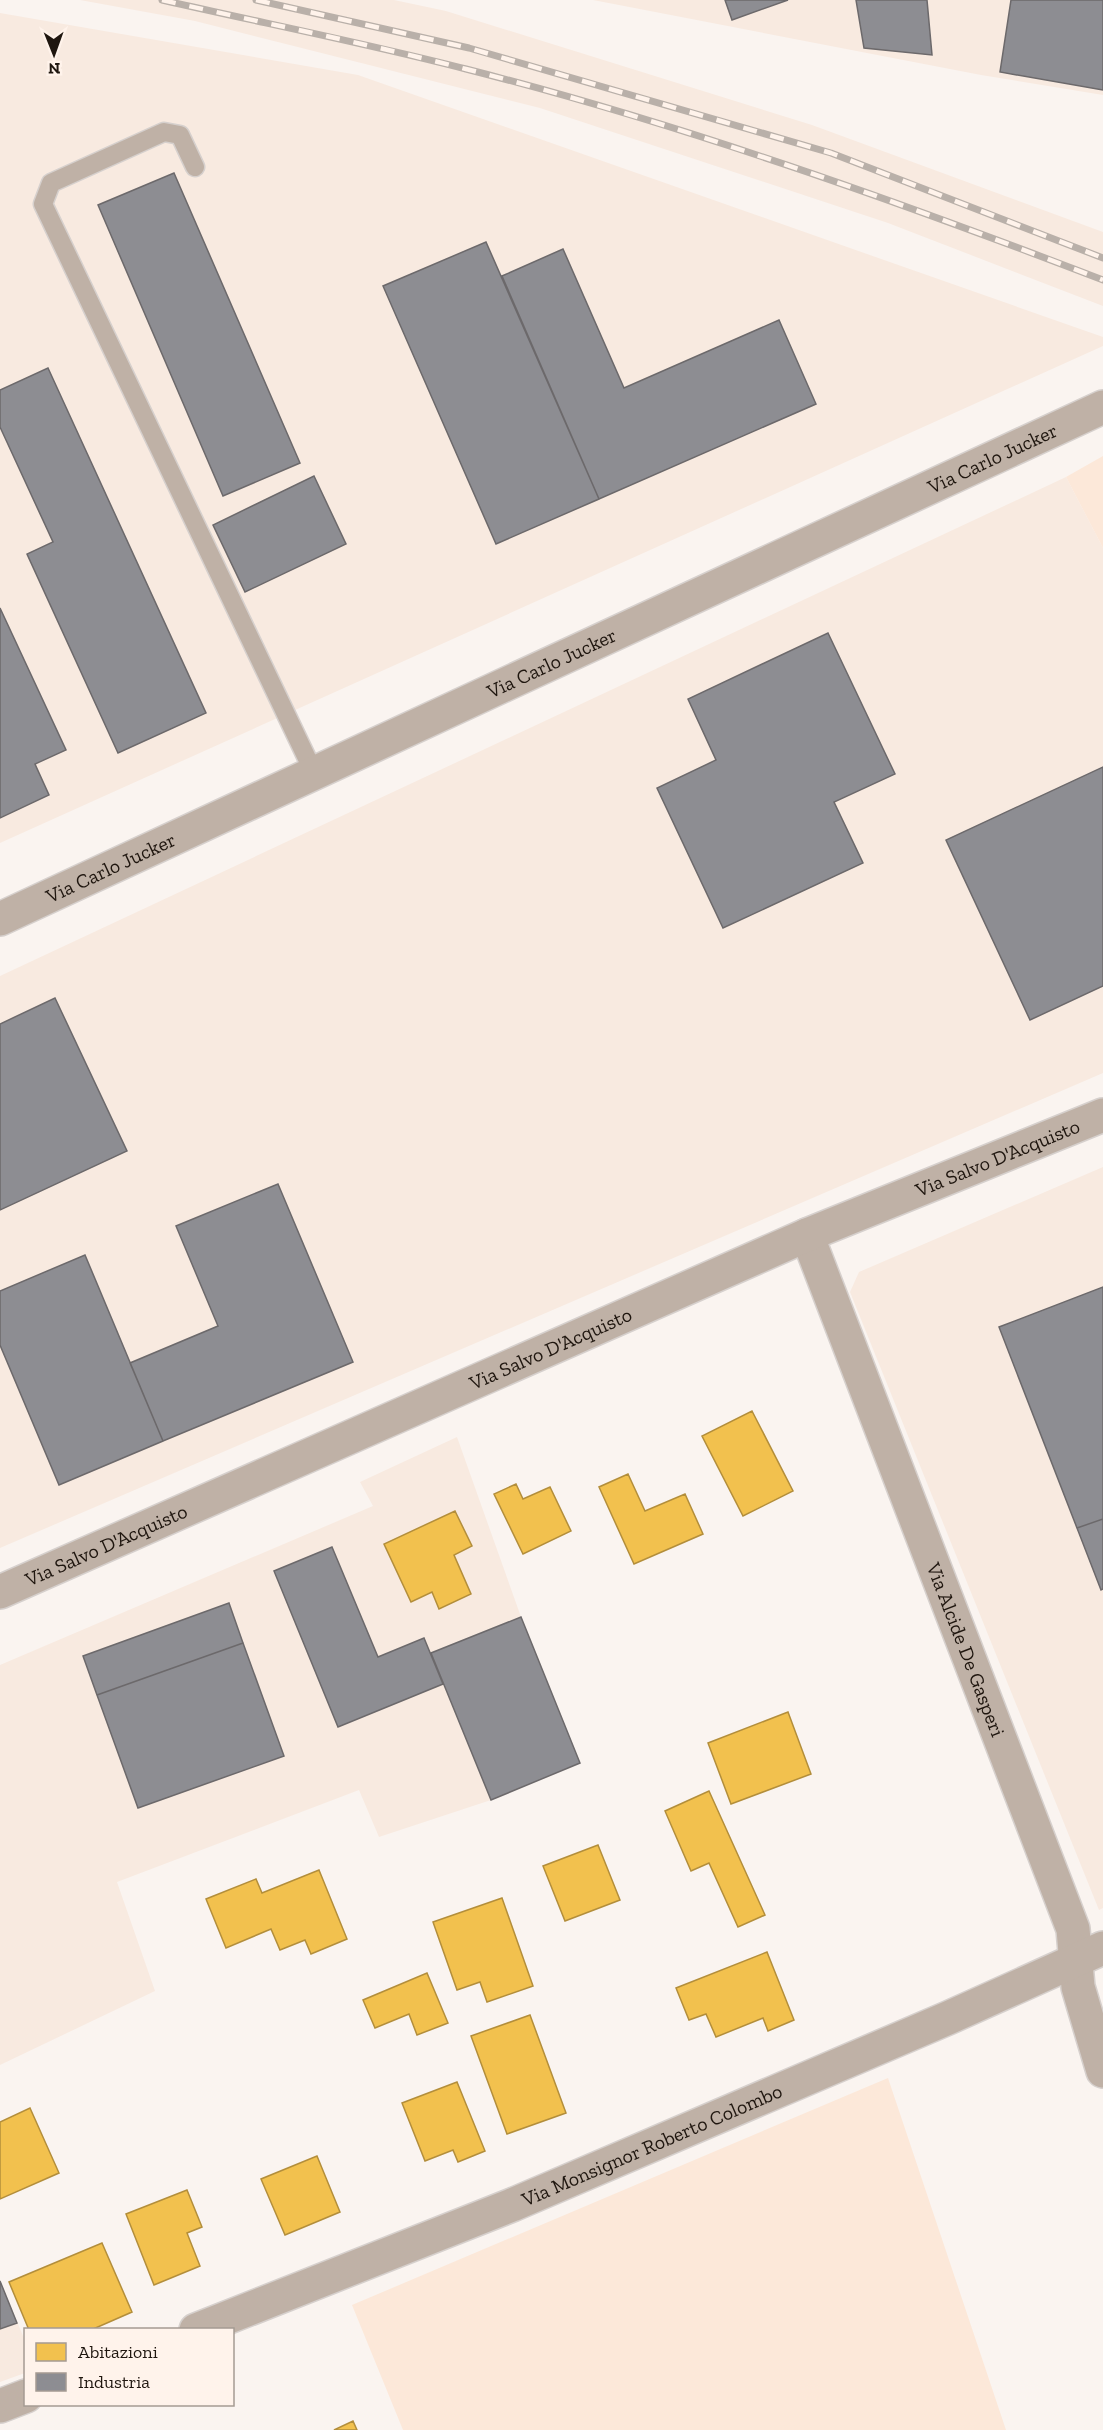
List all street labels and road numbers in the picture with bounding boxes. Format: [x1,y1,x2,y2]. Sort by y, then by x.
street label: Via Carlo Jucker [923,418,1061,499]
street label: Via Carlo Jucker [482,623,620,704]
street label: Via Carlo Jucker [41,827,179,908]
street label: Via Salvo D'Acquisto [911,1114,1083,1202]
street label: Via Salvo D'Acquisto [465,1302,635,1395]
street label: Via Salvo D'Acquisto [20,1499,191,1592]
street label: Via Alcide De Gasperi [921,1558,1010,1740]
street label: Via Monsignor Roberto Colombo [517,2079,786,2212]

